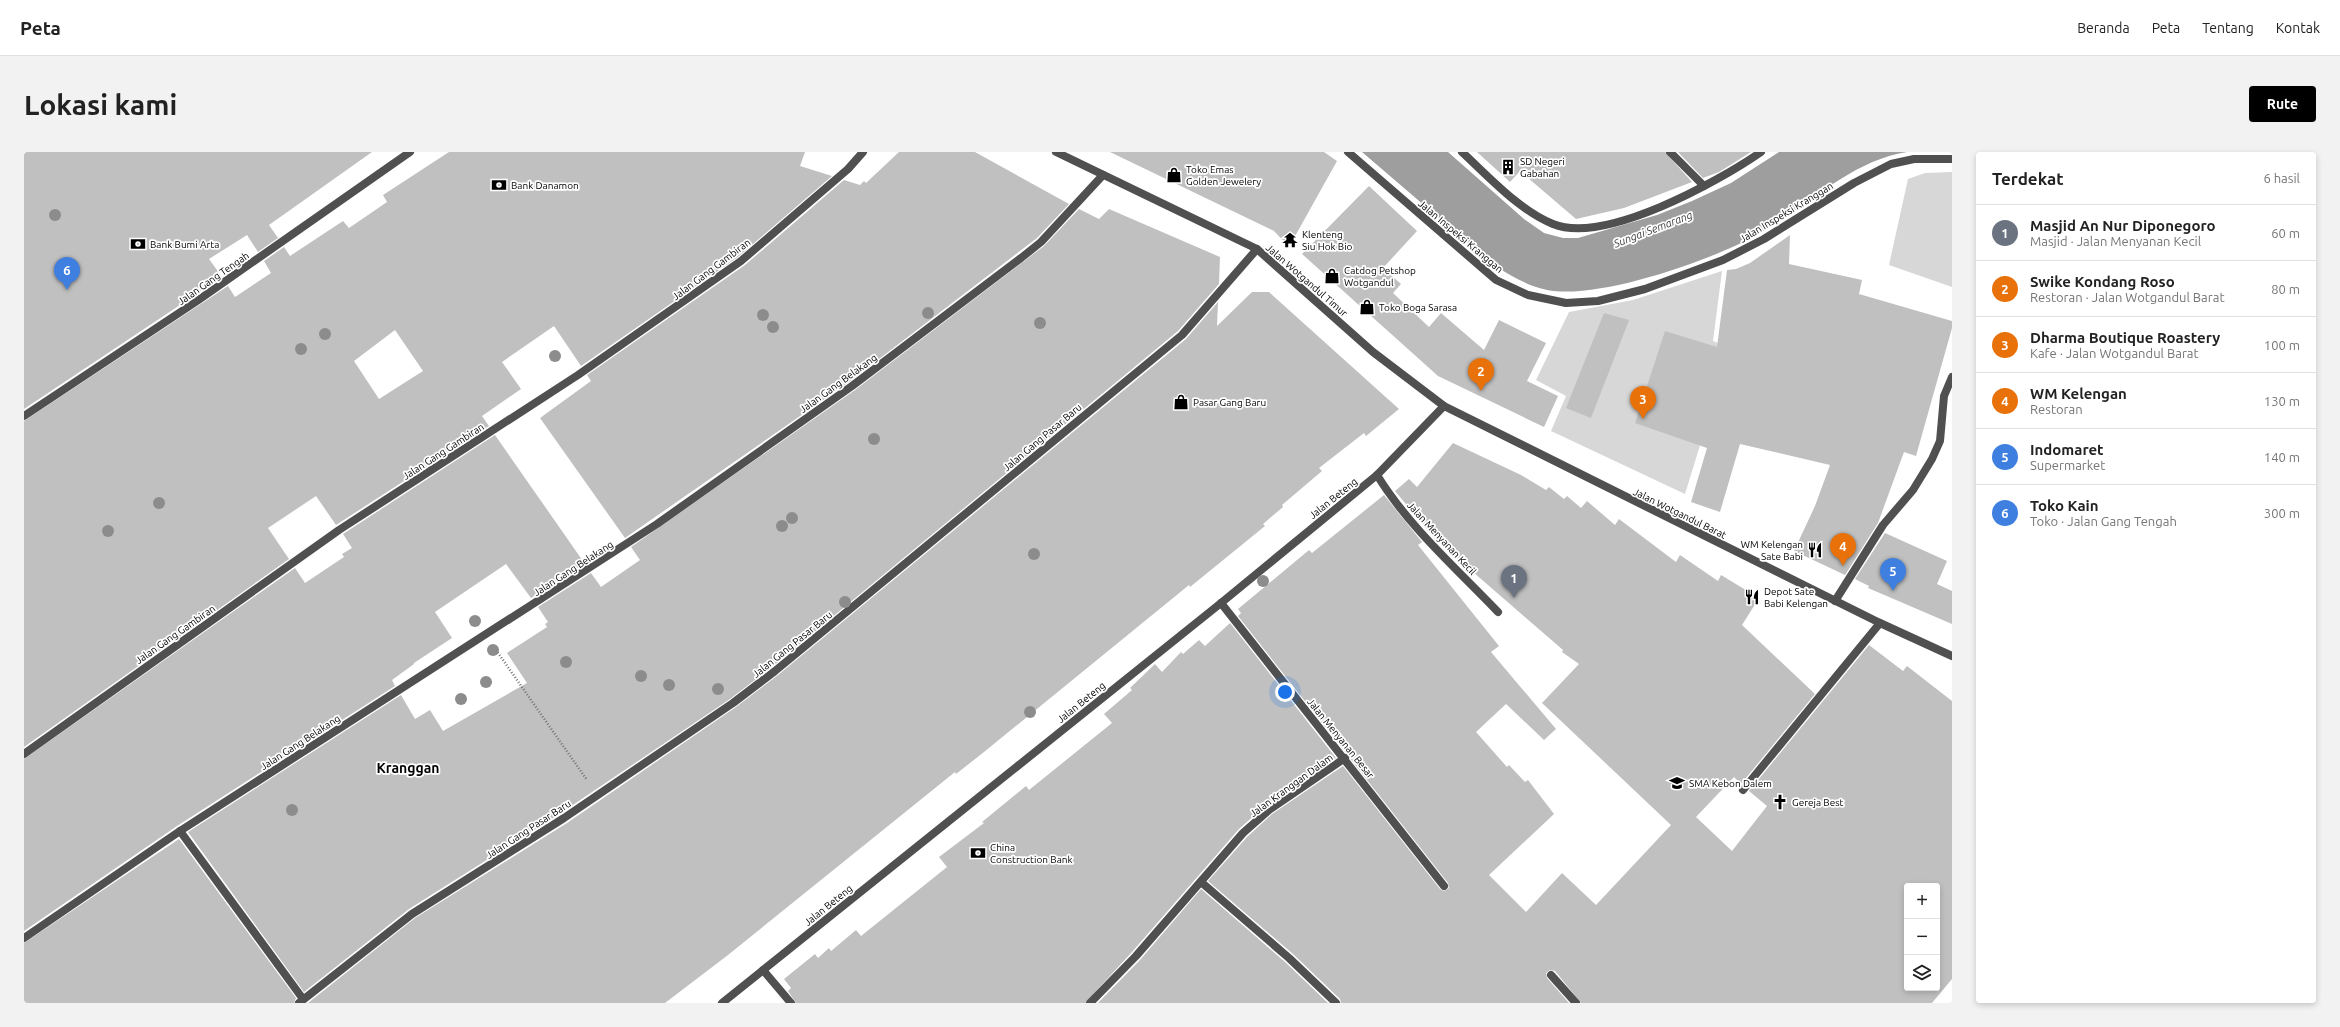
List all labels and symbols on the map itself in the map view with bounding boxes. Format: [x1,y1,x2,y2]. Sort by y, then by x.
place label: SD Negeri Gabahan [1520,156,1565,179]
building icon: SD Negeri Gabahan [1499,158,1517,176]
place label: Toko Emas Golden Jewelery [1186,164,1261,187]
shop icon: Toko Emas Golden Jewelery [1165,166,1183,184]
bank icon: Bank Danamon [490,176,508,194]
place label: Bank Danamon [511,180,579,191]
street label: Jalan Inspeksi Kranggan [1738,180,1835,245]
street label: Jalan Inspeksi Kranggan [1416,198,1505,275]
water label: Sungai Semarang [1611,208,1694,250]
place label: Klenteng Siu Hok Bio [1302,229,1353,252]
temple icon: Klenteng Siu Hok Bio [1281,231,1299,249]
bank icon: Bank Bumi Arta [129,235,147,253]
street label: Jalan Gang Gambiran [670,237,752,302]
place label: Bank Bumi Arta [150,239,219,250]
street label: Jalan Wotgandul Timur [1264,242,1350,319]
street label: Jalan Gang Tengah [176,250,251,307]
pin: 6 [54,257,80,290]
place label: Catdog Petshop Wotgandul [1344,265,1416,288]
shop icon: Catdog Petshop Wotgandul [1323,267,1341,285]
shop icon: Toko Boga Sarasa [1358,298,1376,316]
place label: Toko Boga Sarasa [1379,302,1457,313]
street label: Jalan Gang Belakang [798,352,879,415]
pin: 2 [1468,358,1494,391]
pin: 3 [1630,386,1656,419]
shop icon: Pasar Gang Baru [1172,393,1190,411]
place label: Pasar Gang Baru [1193,397,1266,408]
street label: Jalan Gang Pasar Baru [1001,401,1084,473]
street label: Jalan Gang Gambiran [401,421,486,482]
street label: Jalan Beteng [1307,476,1360,521]
street label: Jalan Wotgandul Barat [1631,486,1728,541]
street label: Jalan Menyanan Kecil [1405,500,1479,577]
pin: 4 [1830,533,1856,566]
street label: Jalan Gang Belakang [531,539,615,598]
place label: WM Kelengan Sate Babi [1741,539,1803,562]
restaurant icon: WM Kelengan Sate Babi [1806,541,1824,559]
pin: 5 [1880,558,1906,591]
pin: 1 [1501,565,1527,598]
place label: Depot Sate Babi Kelengan [1764,586,1828,609]
restaurant icon: Depot Sate Babi Kelengan [1743,588,1761,606]
street label: Jalan Gang Gambiran [133,603,217,666]
street label: Jalan Gang Pasar Baru [750,609,834,680]
street label: Jalan Beteng [1055,680,1108,725]
your location [1275,682,1295,702]
street label: Jalan Menyanan Besar [1305,696,1376,781]
street label: Jalan Gang Belakang [258,713,342,772]
street label: Jalan Kranggan Dalam [1248,752,1335,819]
district label: Kranggan [376,760,440,776]
school or university icon: SMA Kebon Dalem [1668,774,1686,792]
place label: SMA Kebon Dalem [1689,778,1772,789]
church icon: Gereja Best [1771,793,1789,811]
place label: Gereja Best [1792,797,1844,808]
street label: Jalan Gang Pasar Baru [484,798,573,861]
place label: China Construction Bank [990,842,1073,865]
bank icon: China Construction Bank [969,844,987,862]
street label: Jalan Beteng [802,883,855,928]

